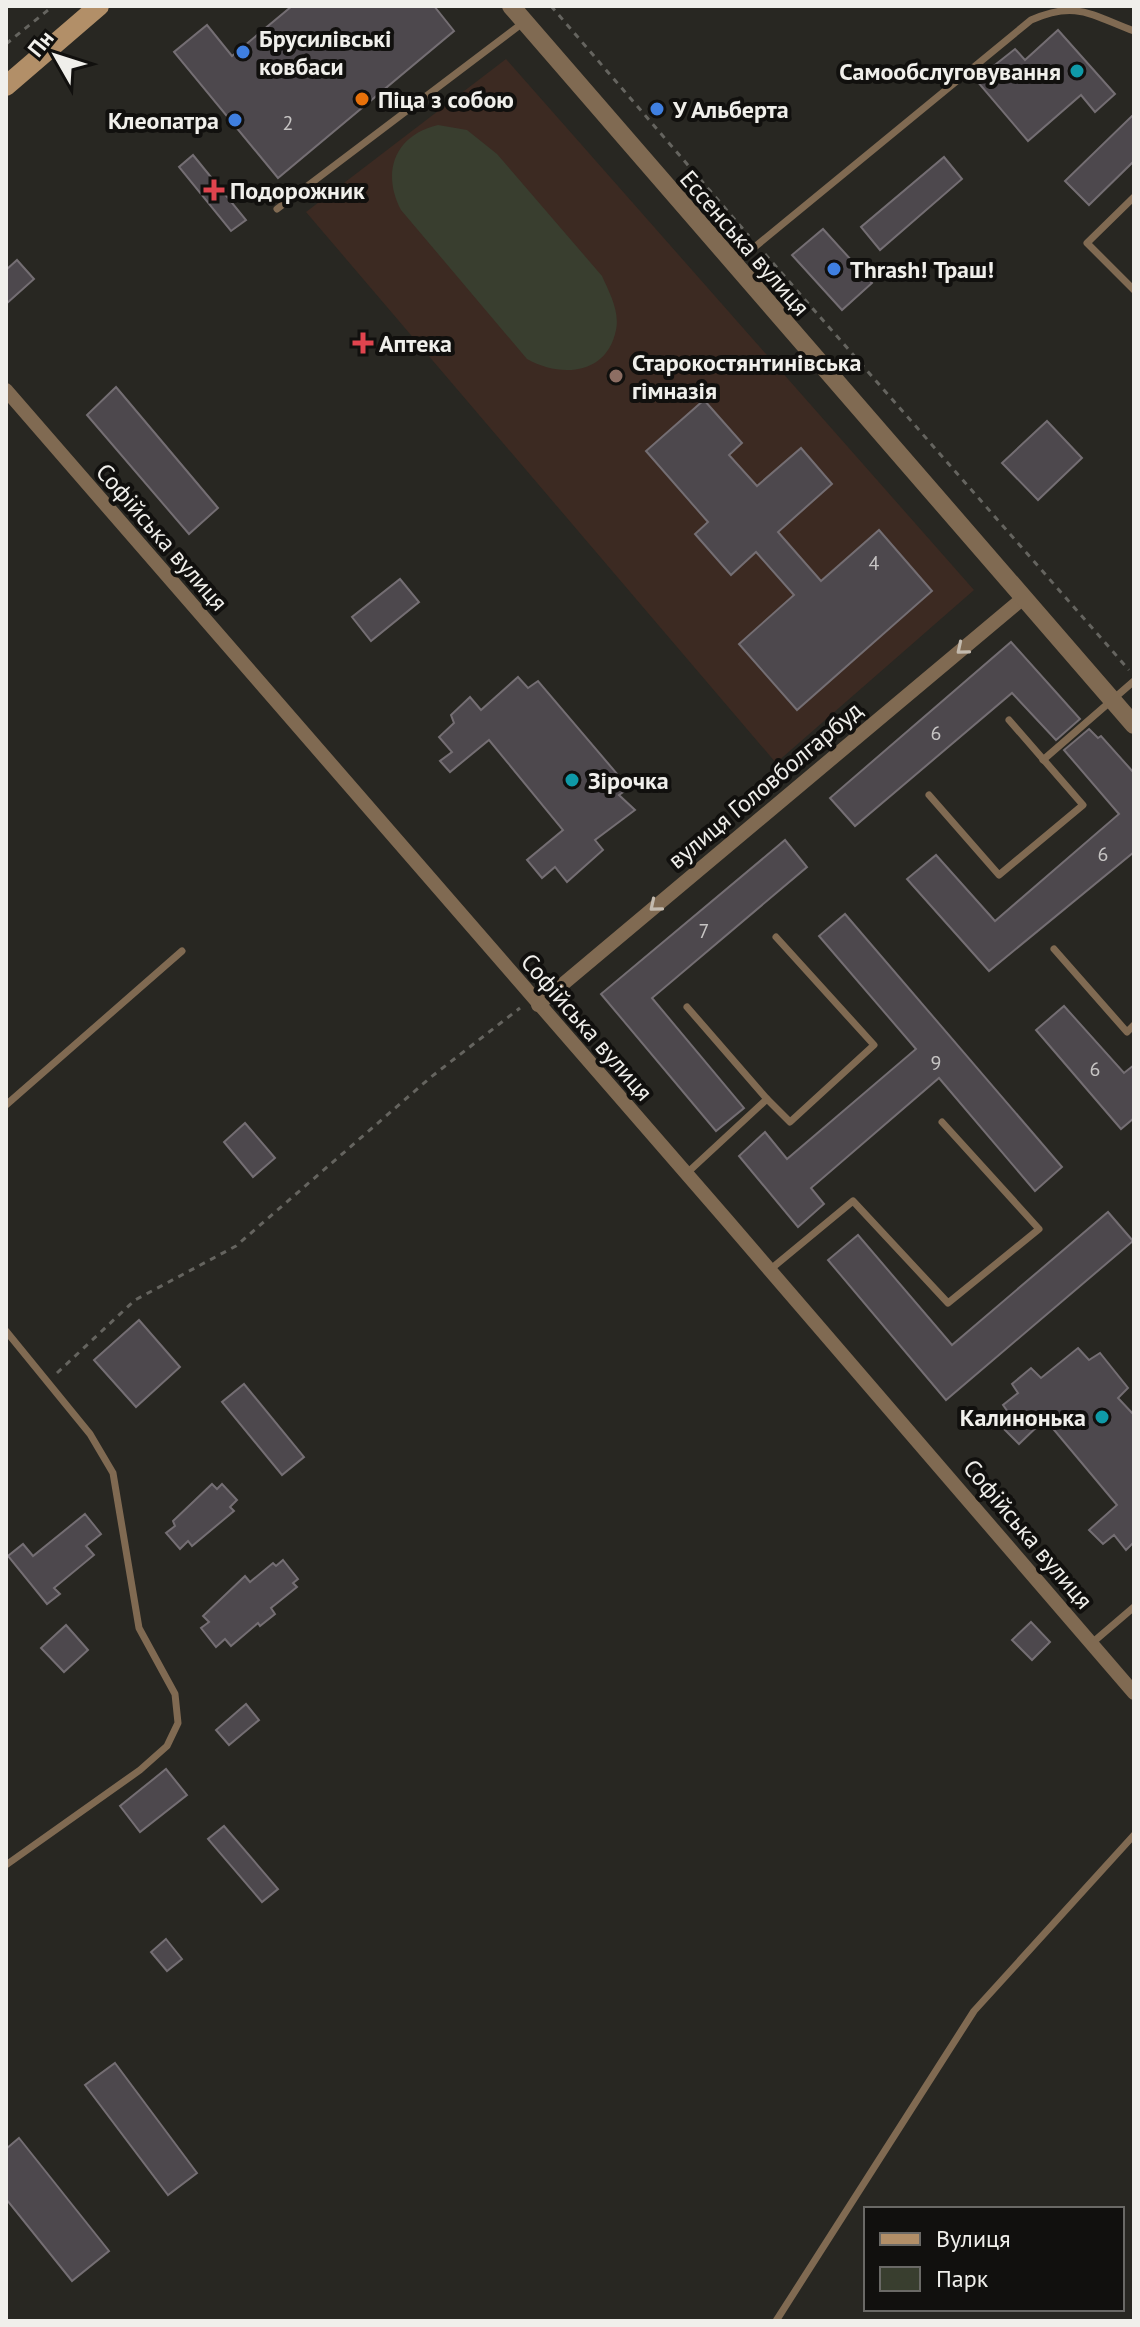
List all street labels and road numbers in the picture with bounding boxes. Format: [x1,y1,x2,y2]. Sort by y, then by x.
street label: Ессенська вулиця [673,164,817,322]
street label: Софійська вулиця [89,457,235,617]
street label: вулиця Головболгарбуд [661,695,869,875]
street label: Софійська вулиця [514,947,660,1107]
street label: Софійська вулиця [956,1453,1100,1615]

